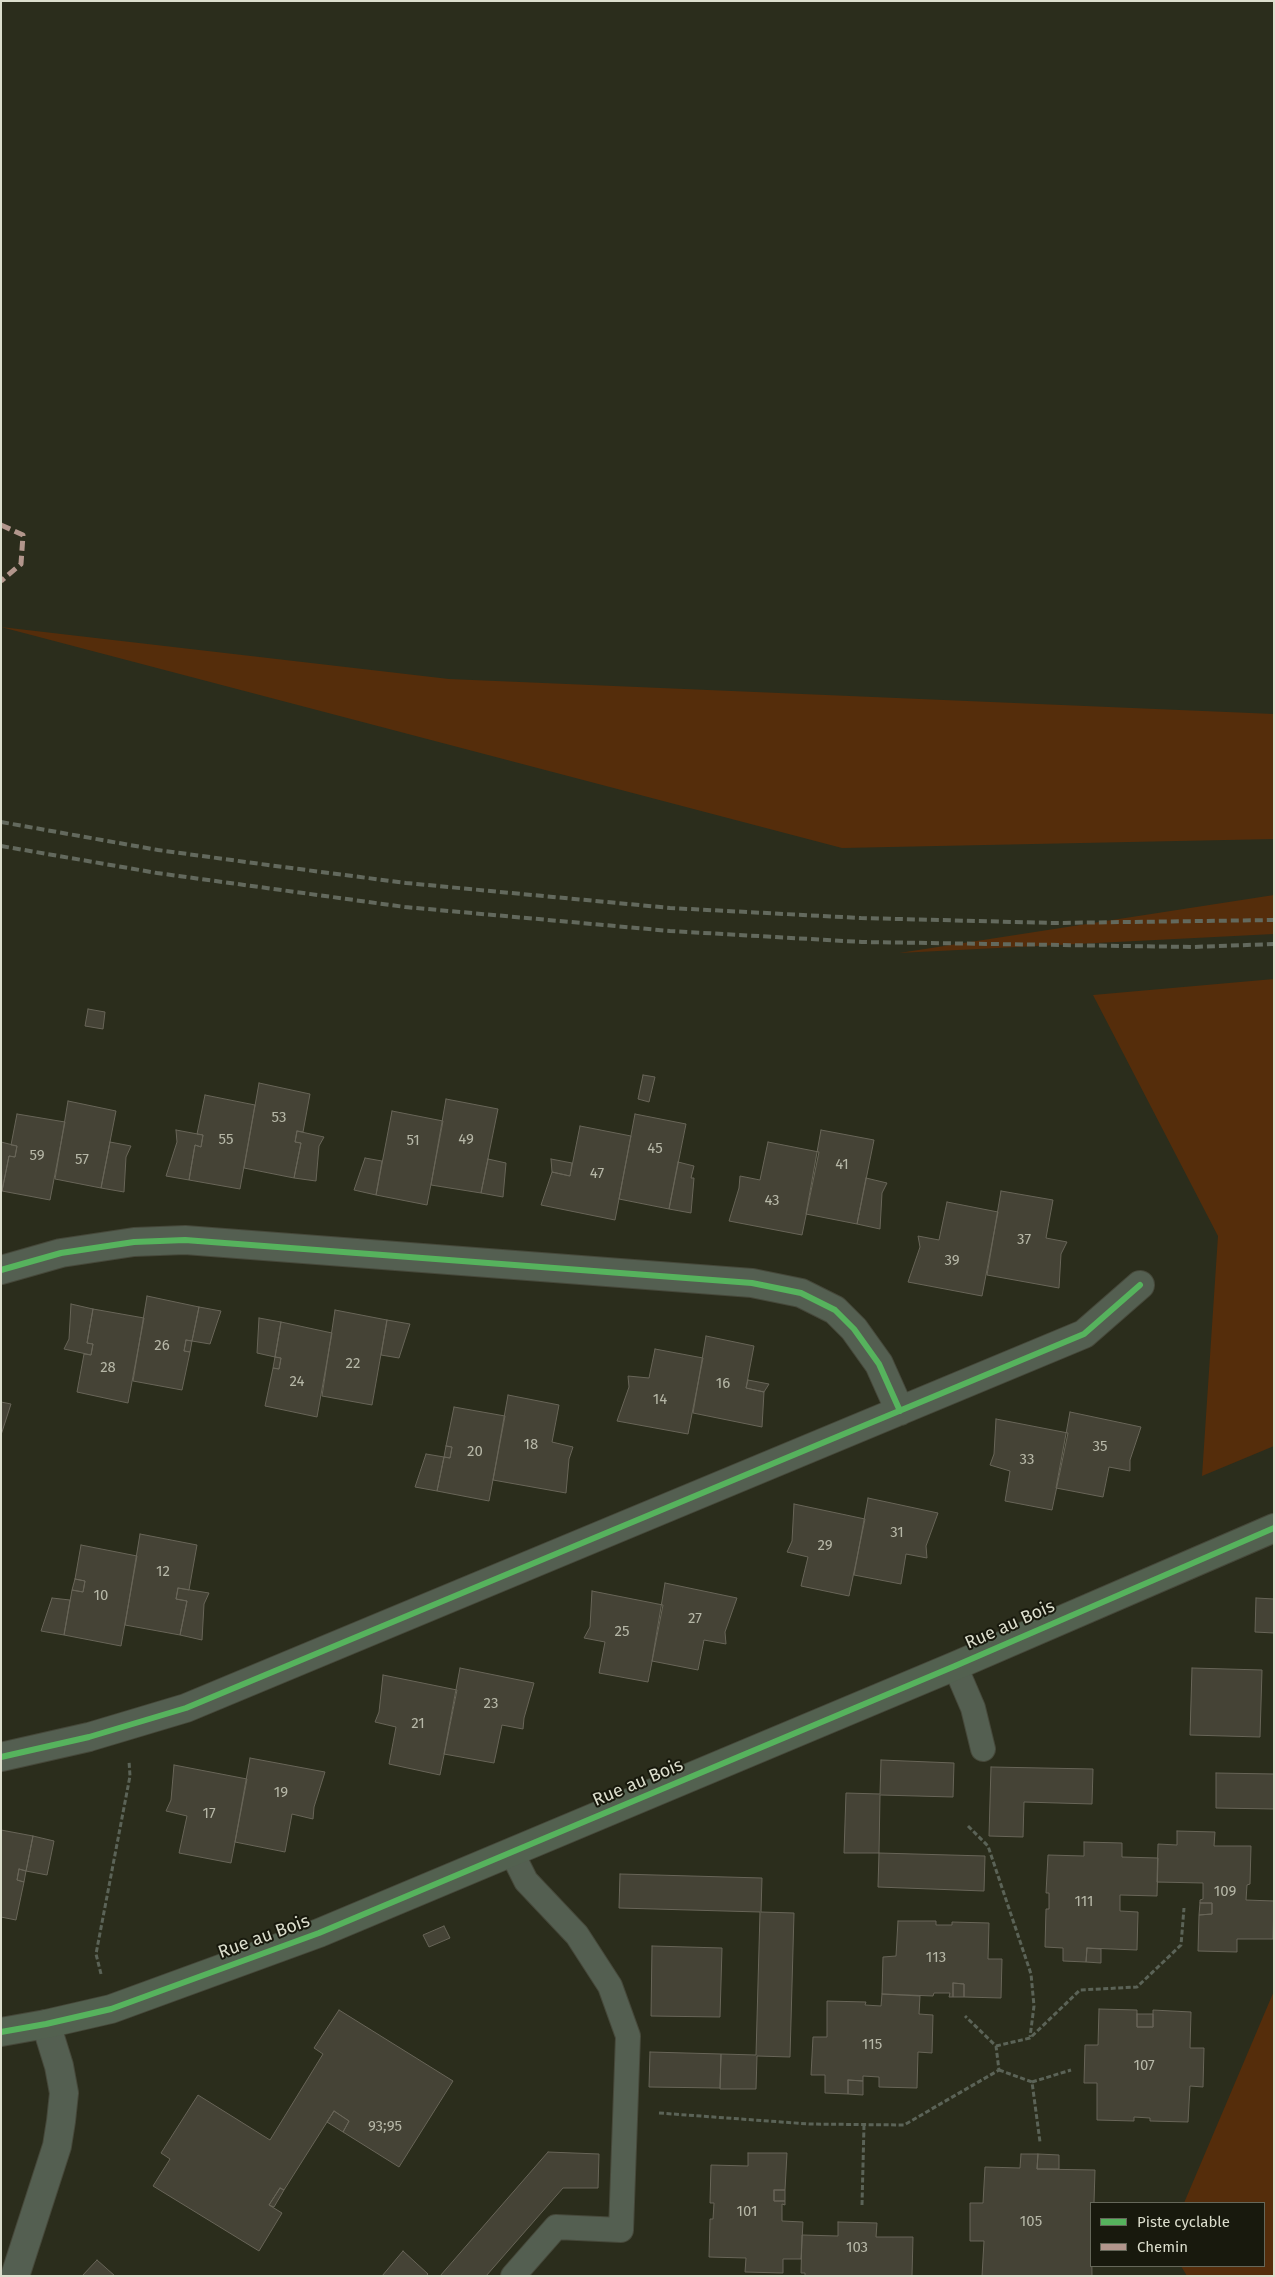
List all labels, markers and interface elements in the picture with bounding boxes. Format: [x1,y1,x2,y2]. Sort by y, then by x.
house number: 53 [272,1109,286,1127]
house number: 55 [219,1131,233,1149]
house number: 49 [458,1131,474,1149]
house number: 51 [406,1132,420,1150]
house number: 45 [647,1140,663,1158]
house number: 59 [29,1147,45,1165]
house number: 57 [75,1151,89,1169]
house number: 41 [835,1156,849,1174]
house number: 47 [590,1165,604,1183]
house number: 43 [764,1192,780,1210]
house number: 37 [1017,1231,1031,1249]
house number: 39 [944,1252,960,1270]
house number: 26 [154,1337,170,1355]
house number: 22 [346,1355,360,1373]
house number: 28 [100,1359,116,1377]
house number: 24 [290,1373,304,1391]
house number: 16 [716,1375,730,1393]
house number: 14 [653,1391,667,1409]
house number: 18 [524,1436,538,1454]
house number: 35 [1093,1438,1107,1456]
house number: 20 [467,1443,483,1461]
house number: 33 [1020,1451,1034,1469]
house number: 31 [890,1524,904,1542]
house number: 29 [817,1537,833,1555]
house number: 12 [156,1563,170,1581]
house number: 10 [94,1587,108,1605]
street label: Rue au Bois [962,1596,1058,1654]
house number: 27 [688,1610,702,1628]
house number: 25 [615,1623,629,1641]
house number: 23 [484,1695,498,1713]
house number: 21 [411,1715,425,1733]
street label: Rue au Bois [590,1754,686,1812]
house number: 19 [274,1784,288,1802]
house number: 17 [202,1805,216,1823]
house number: 109 [1214,1883,1236,1901]
house number: 111 [1074,1893,1094,1911]
street label: Rue au Bois [215,1910,313,1964]
house number: 113 [926,1949,946,1967]
house number: 115 [862,2036,882,2054]
house number: 107 [1133,2057,1155,2075]
house number: 93;95 [368,2118,402,2136]
legend [1090,2202,1265,2267]
house number: 101 [737,2203,757,2221]
house number: 105 [1020,2213,1042,2231]
text: Piste cyclable [1137,2213,1230,2231]
text: Chemin [1137,2238,1188,2256]
house number: 103 [846,2239,868,2257]

